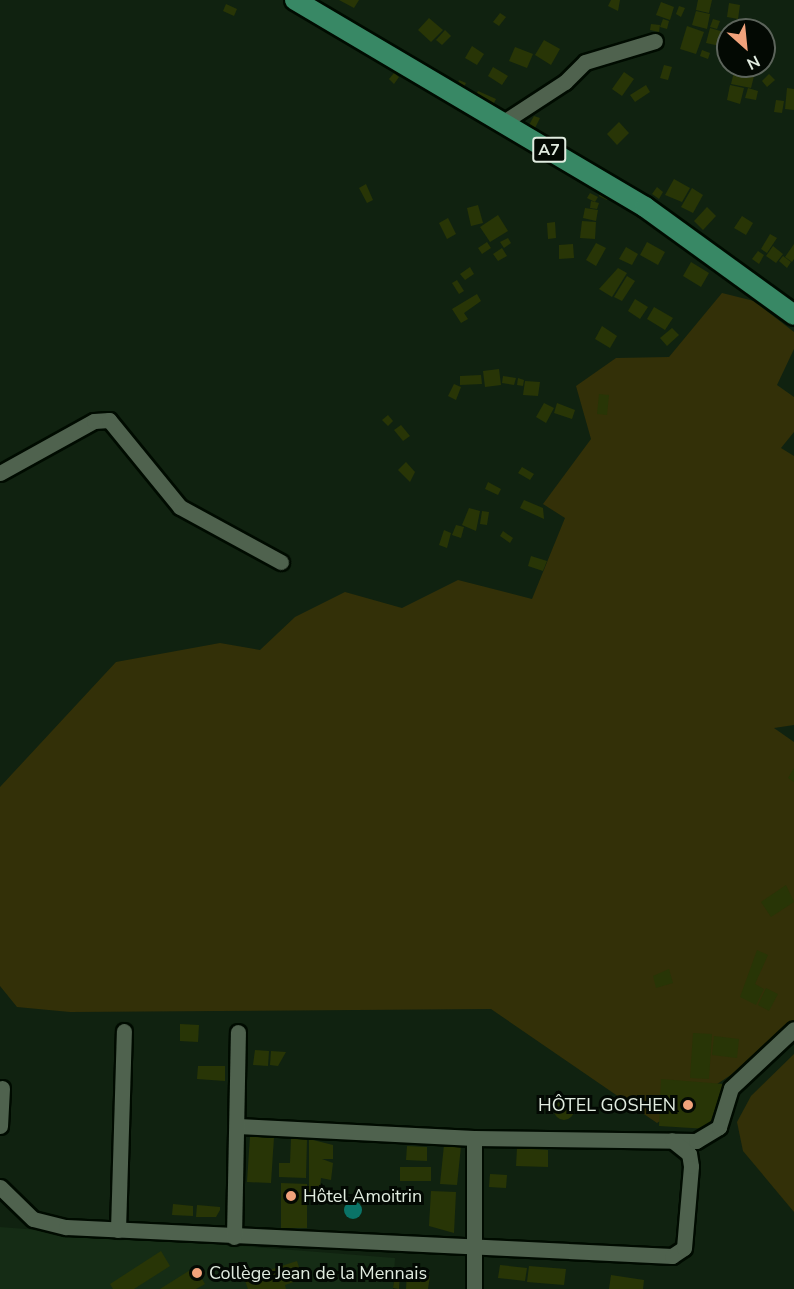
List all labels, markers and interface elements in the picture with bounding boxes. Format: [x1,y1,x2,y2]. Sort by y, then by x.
north arrow [716,18,776,78]
text: N [743,50,764,75]
road number: A7 [531,137,567,163]
place label: HÔTEL GOSHEN [538,1094,676,1116]
marker: HÔTEL GOSHEN [681,1098,695,1112]
place label: Hôtel Amoitrin [303,1185,422,1207]
marker: Hôtel Amoitrin [284,1189,298,1203]
place label: Collège Jean de la Mennais [209,1262,427,1284]
marker: Collège Jean de la Mennais [190,1266,204,1280]

